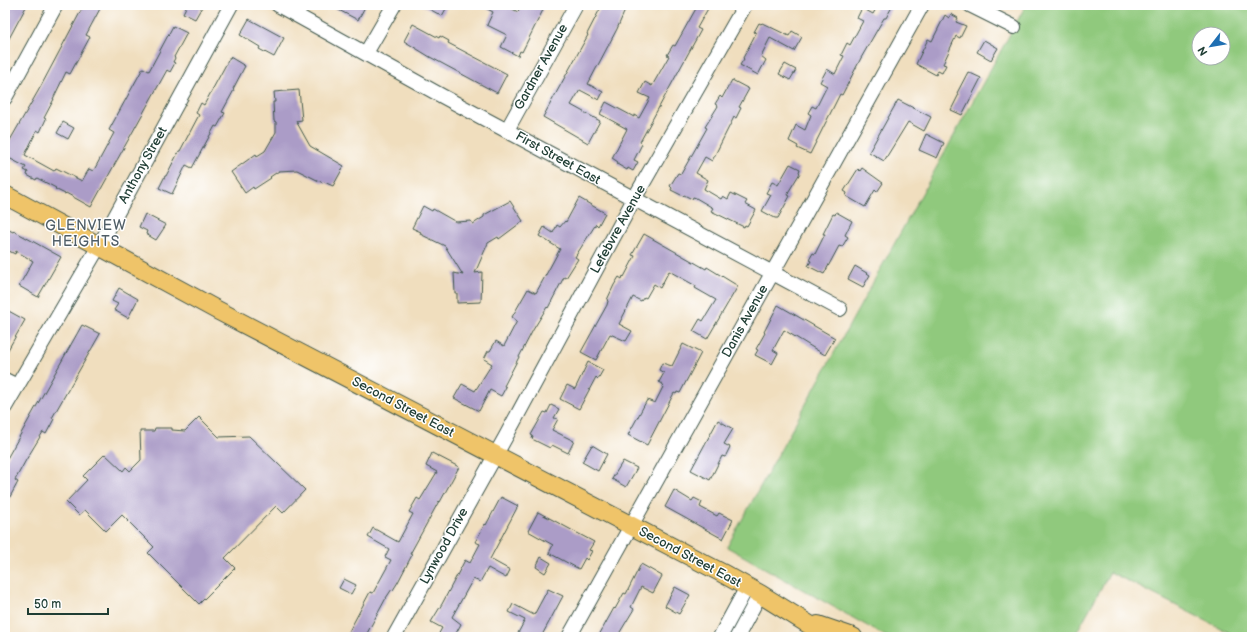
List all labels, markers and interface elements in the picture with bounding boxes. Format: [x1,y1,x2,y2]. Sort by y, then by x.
street label: Gardner Avenue [511,21,571,113]
north arrow [1191,26,1231,66]
text: N [1195,44,1211,58]
street label: Anthony Street [115,124,171,206]
street label: First Street East [513,128,603,188]
street label: Lefebvre Avenue [587,182,649,276]
district label: GLENVIEW HEIGHTS [45,217,127,250]
street label: Danis Avenue [718,282,772,360]
street label: Second Street East [349,373,457,441]
street label: Lynwood Drive [416,505,472,587]
street label: Second Street East [636,523,744,591]
scale bar [28,590,108,616]
text: 50 m [34,597,61,612]

